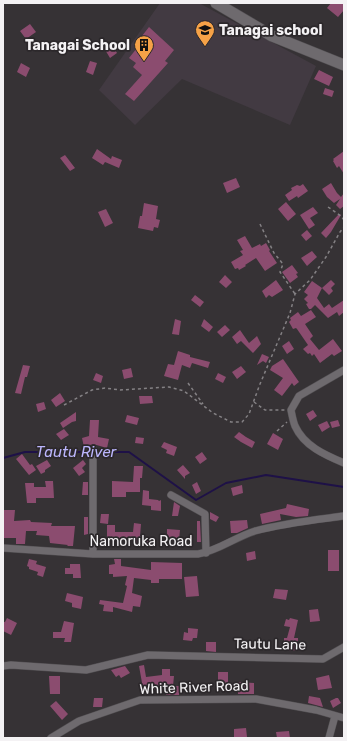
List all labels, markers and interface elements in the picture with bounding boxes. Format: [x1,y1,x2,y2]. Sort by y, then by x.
school or university icon: Tanagai school [194,19,216,47]
place label: Tanagai school [219,22,322,39]
building icon: Tanagai School [133,34,155,62]
place label: Tanagai School [25,37,130,54]
water label: Tautu River [36,443,118,461]
street label: Namoruka Road [89,533,193,550]
street label: Tautu Lane [234,635,306,654]
street label: White River Road [139,677,249,698]

